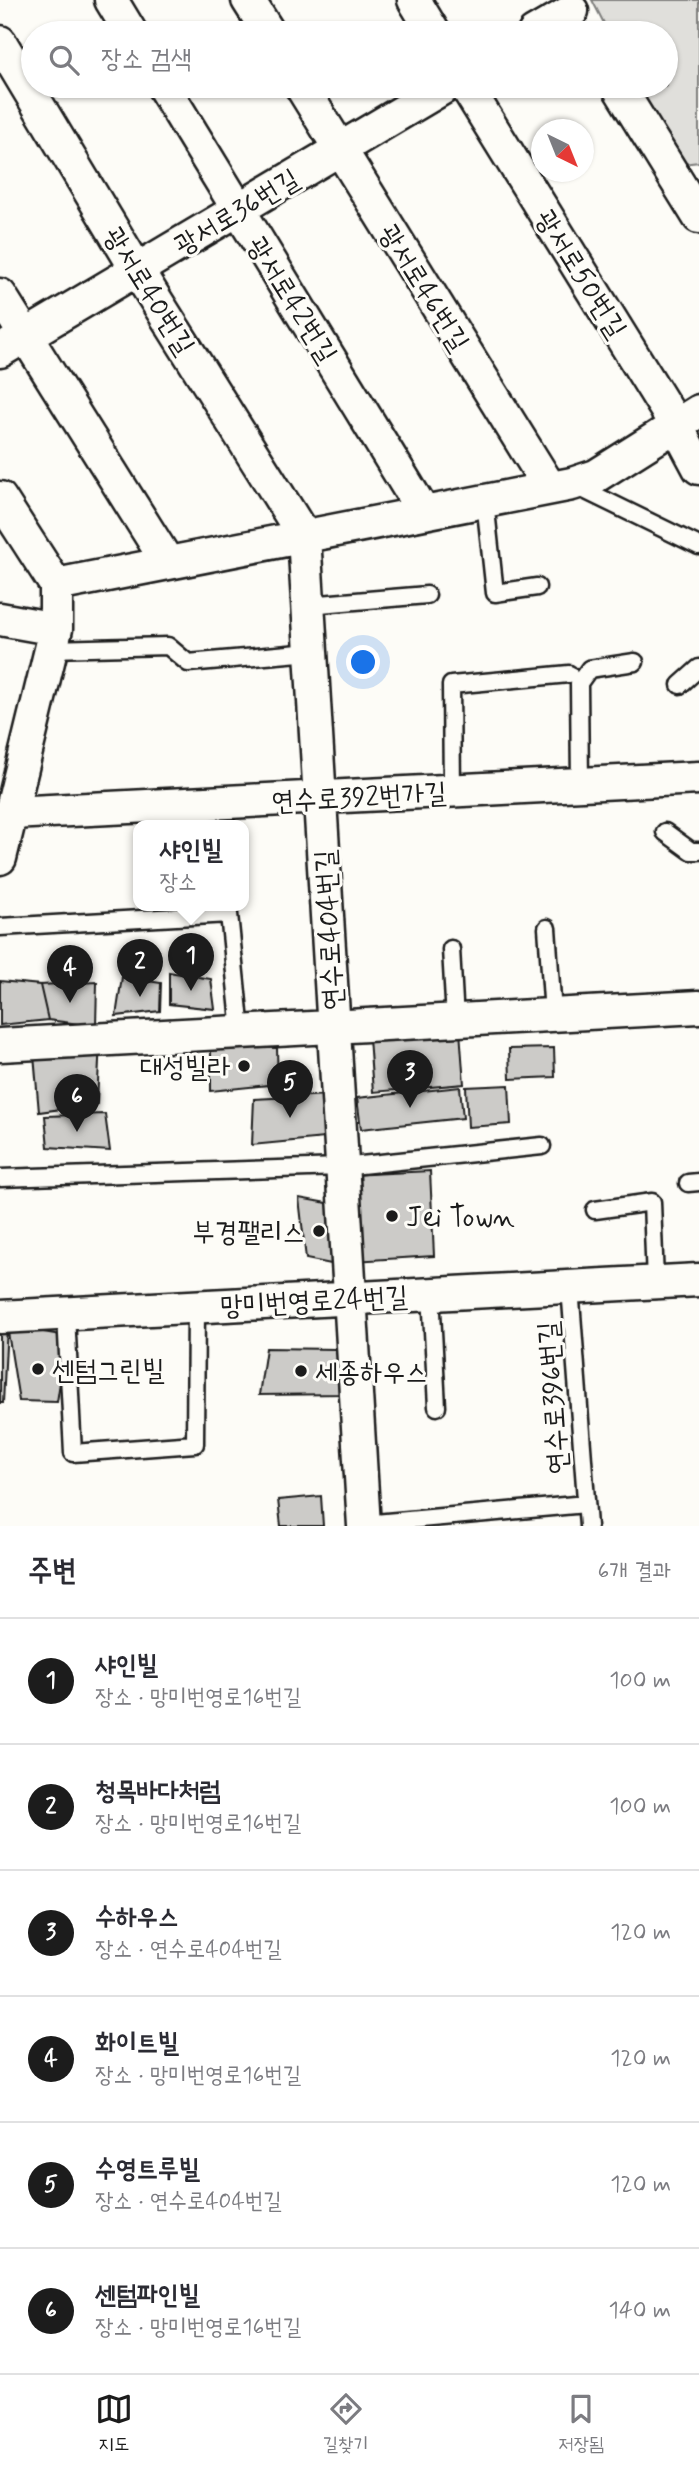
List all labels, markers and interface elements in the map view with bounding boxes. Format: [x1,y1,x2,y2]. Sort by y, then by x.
search box [21,21,678,98]
icon: search [45,41,83,79]
text: 장소 검색 [101,43,192,77]
north arrow [531,119,594,182]
street label: 광서로36번길 [168,161,307,265]
street label: 광서로50번길 [526,203,634,346]
street label: 광서로46번길 [369,218,477,359]
street label: 광서로40번길 [94,220,202,362]
street label: 광서로42번길 [237,230,344,371]
your location [346,645,380,679]
street label: 연수로392번가길 [271,775,448,822]
popup [133,820,249,911]
text: 샤인빌 [160,834,222,868]
street label: 연수로404번길 [308,849,353,1011]
text: 장소 [160,868,197,898]
pin: 1 [168,933,214,991]
pin: 2 [117,939,163,997]
pin: 4 [47,945,93,1003]
place label: 대성빌라 [140,1050,230,1087]
pin: 3 [387,1050,433,1108]
marker: 대성빌라 [236,1058,252,1074]
pin: 5 [267,1060,313,1118]
pin: 6 [54,1074,100,1132]
place label: Jei Town [406,1200,515,1237]
marker: Jei Town [384,1208,400,1224]
place label: 부경팰리스 [192,1215,305,1252]
marker: 부경팰리스 [311,1223,327,1239]
street label: 망미번영로24번길 [219,1279,409,1326]
street label: 연수로396번길 [531,1320,578,1476]
place label: 센텀그린빌 [52,1353,165,1390]
place label: 세종하우스 [315,1355,428,1392]
marker: 센텀그린빌 [30,1361,46,1377]
marker: 세종하우스 [293,1363,309,1379]
text: 주변 [28,1552,76,1591]
text: 6개 결과 [597,1557,671,1587]
text: 샤인빌 [95,1649,158,1683]
text: 1 [46,1666,56,1696]
text: 100 m [609,1666,671,1696]
text: 장소 · 망미번영로16번길 [95,1683,301,1713]
text: 청목바다처럼 [95,1775,221,1809]
text: 2 [45,1792,57,1822]
text: 100 m [609,1792,671,1822]
text: 장소 · 망미번영로16번길 [95,1809,301,1839]
text: 수하우스 [95,1901,179,1935]
text: 3 [46,1918,56,1948]
text: 120 m [610,1918,671,1948]
text: 장소 · 연수로404번길 [95,1935,282,1965]
text: 화이트빌 [95,2027,179,2061]
text: 4 [44,2044,58,2074]
text: 120 m [610,2044,671,2074]
text: 장소 · 망미번영로16번길 [95,2061,301,2091]
text: 수영트루빌 [95,2153,200,2187]
text: 5 [44,2170,58,2200]
text: 120 m [610,2170,671,2200]
text: 장소 · 연수로404번길 [95,2187,282,2217]
text: 센텀파인빌 [95,2279,200,2313]
text: 6 [45,2296,57,2326]
text: 140 m [608,2296,671,2326]
text: 장소 · 망미번영로16번길 [95,2313,301,2343]
tab: 지도 [95,2390,133,2457]
tab: 길찾기 [323,2390,369,2457]
tab: 저장됨 [558,2390,604,2457]

